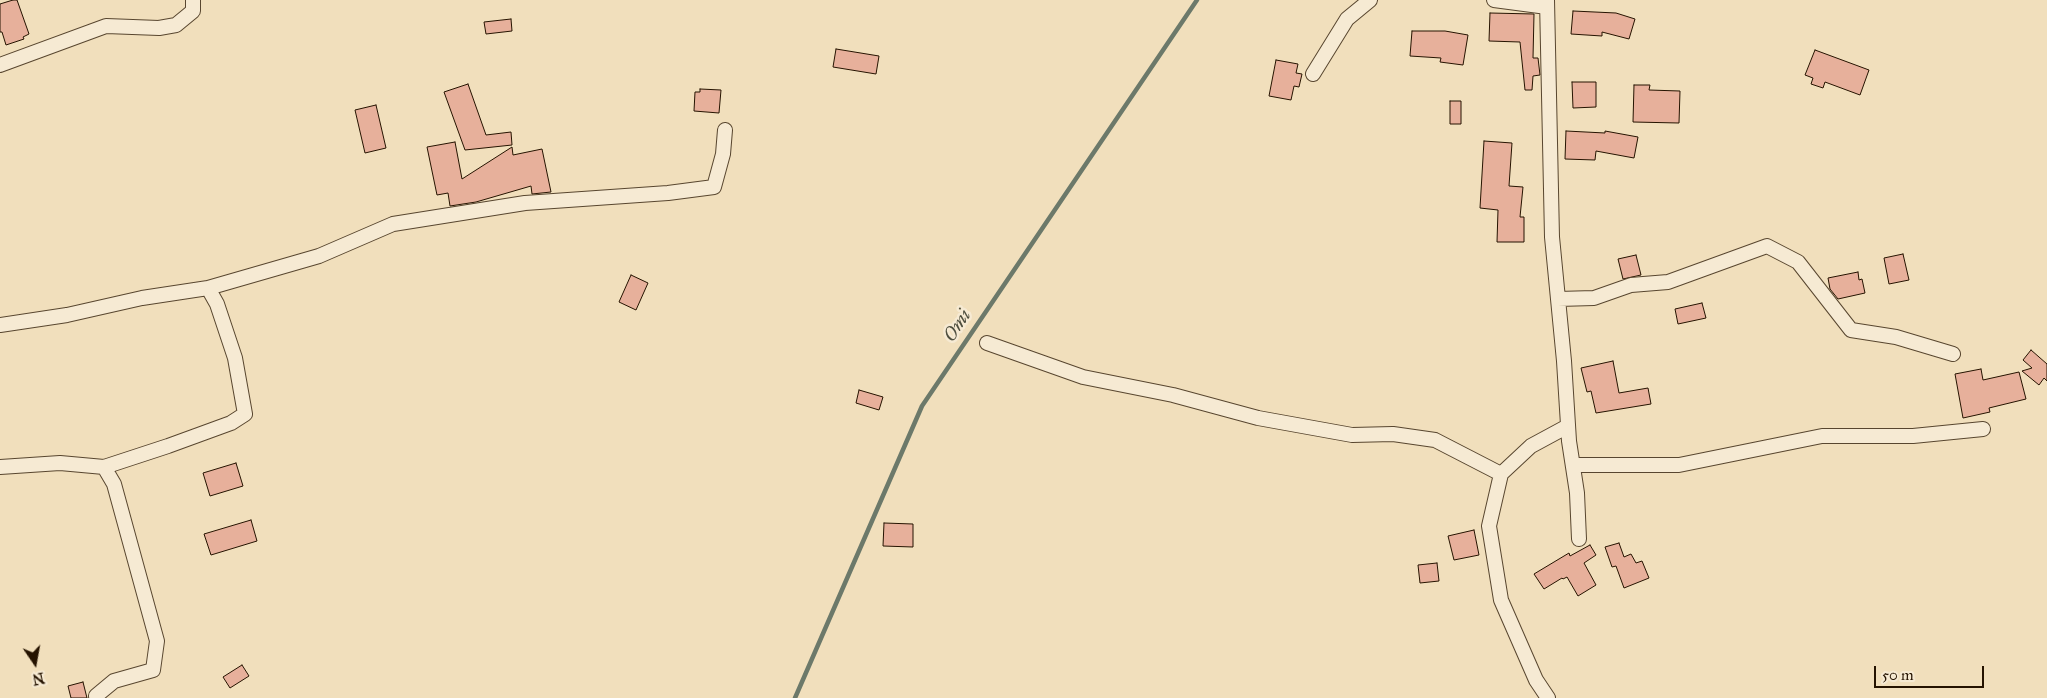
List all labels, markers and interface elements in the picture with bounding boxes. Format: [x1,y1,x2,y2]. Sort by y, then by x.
water label: Omi [939,306,977,346]
north arrow [10,638,60,688]
scale bar [1877,656,1987,688]
text: 50 m [1882,666,1914,684]
text: N [31,669,46,688]

